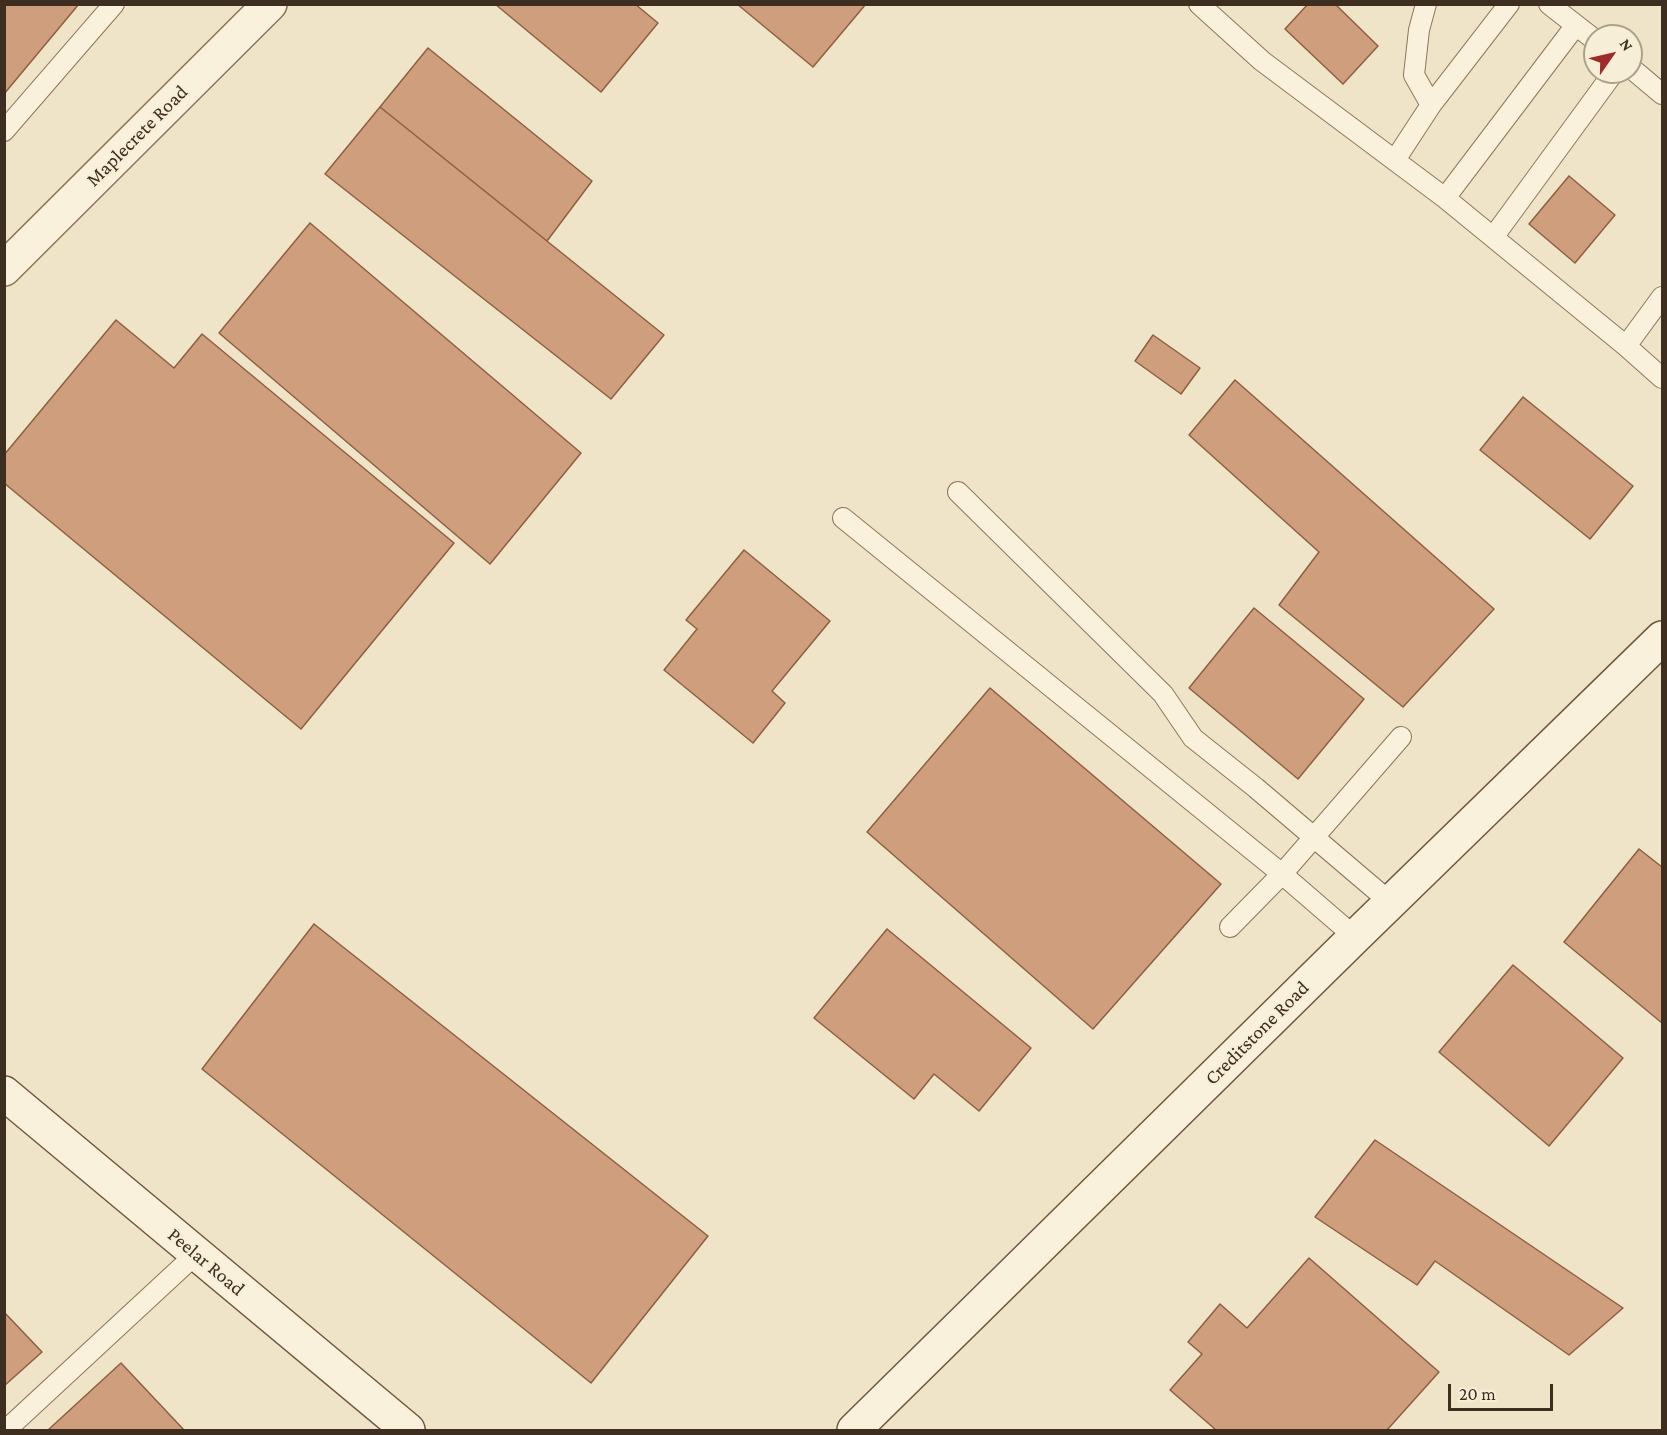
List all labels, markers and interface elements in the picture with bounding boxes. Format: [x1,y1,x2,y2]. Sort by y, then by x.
north arrow [1583,24,1643,84]
text: N [1617,35,1637,54]
street label: Maplecrete Road [81,80,193,192]
street label: Creditstone Road [1200,976,1314,1090]
street label: Peelar Road [163,1223,249,1301]
scale bar [1451,1372,1556,1410]
text: 20 m [1459,1384,1496,1404]

